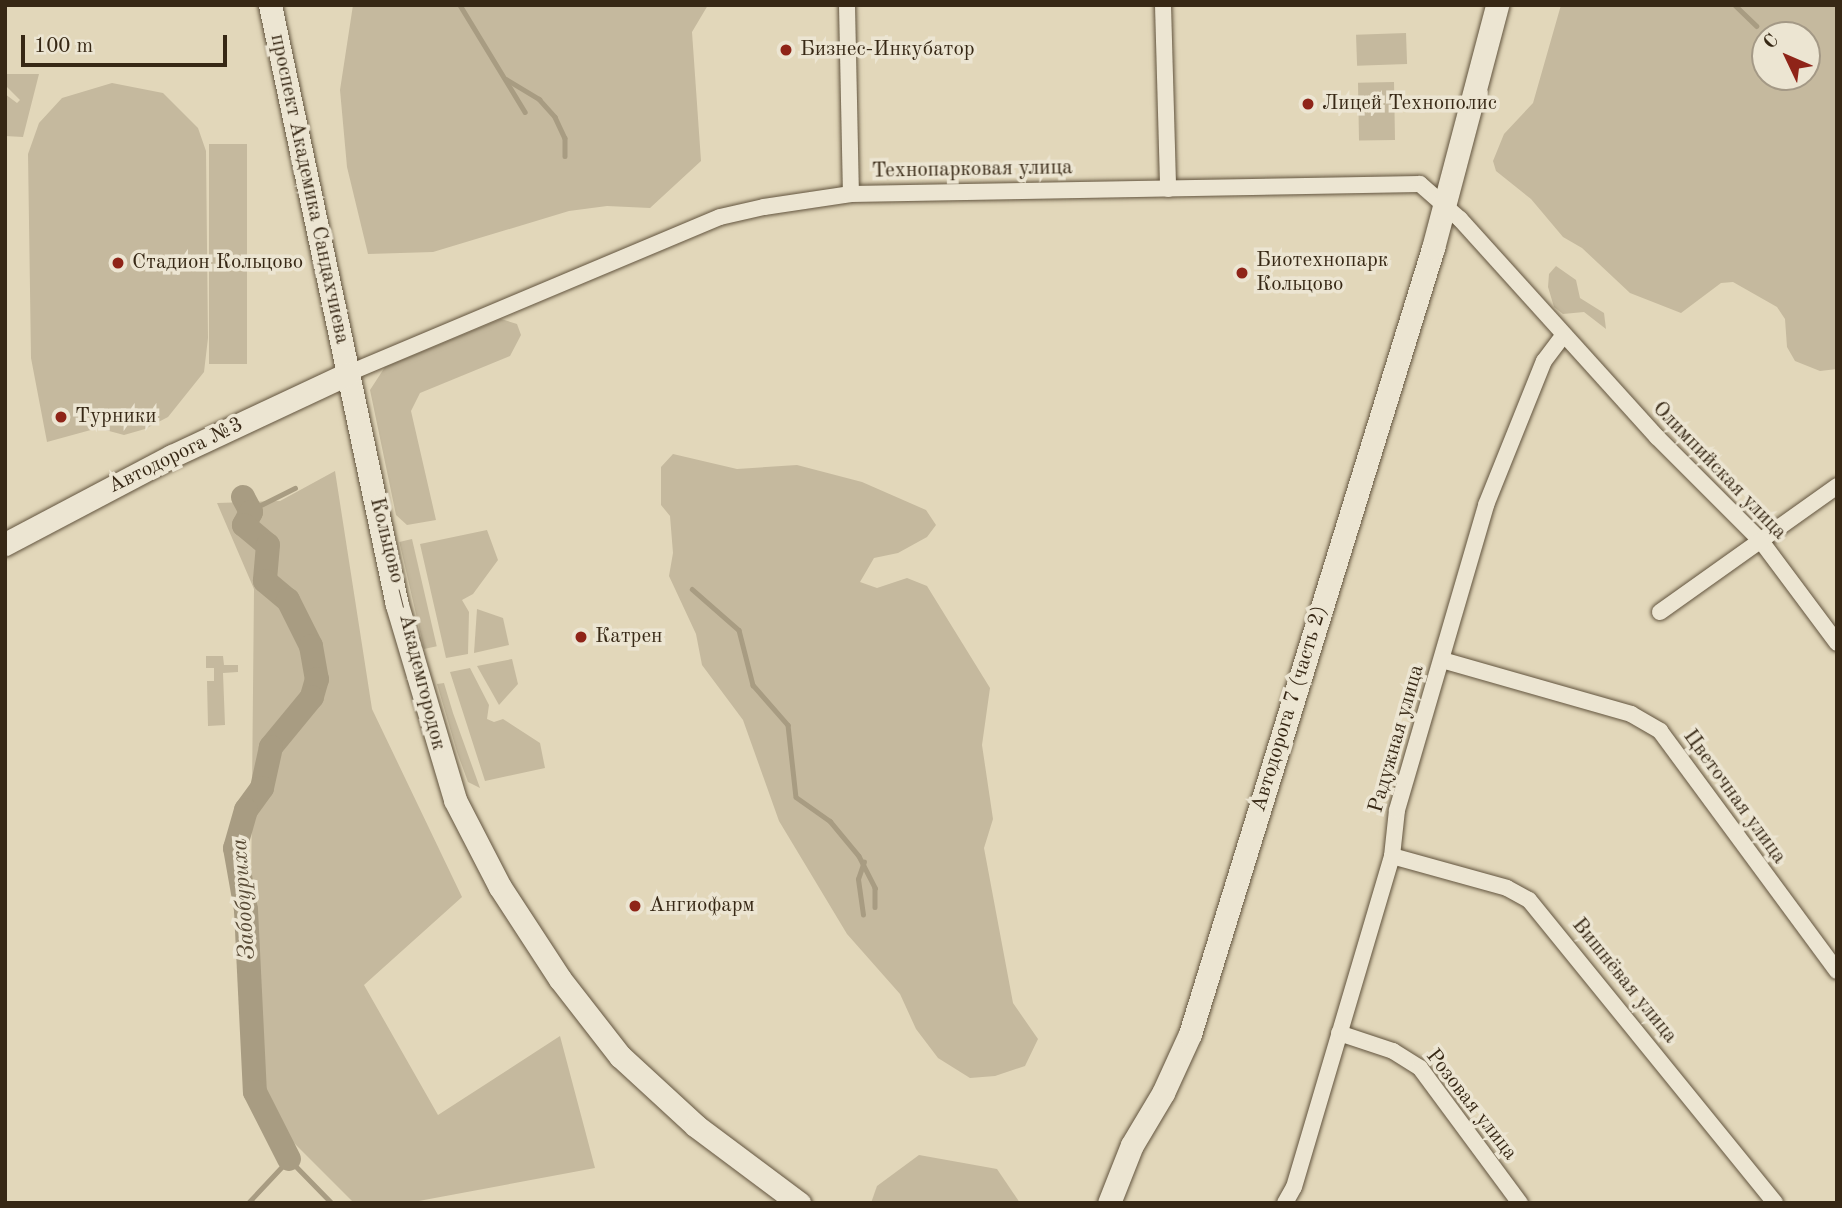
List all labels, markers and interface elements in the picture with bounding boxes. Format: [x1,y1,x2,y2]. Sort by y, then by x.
scale bar [24,21,231,65]
north arrow [1751,21,1821,91]
text: С [1761,31,1783,54]
street label: проспект Академика Сандахчиева [264,32,354,346]
text: 100 m [34,36,93,57]
place label: Бизнес-Инкубатор [800,37,975,63]
marker: Бизнес-Инкубатор [778,42,794,58]
place label: Лицей Технополис [1322,91,1497,117]
marker: Лицей Технополис [1300,96,1316,112]
street label: Технопарковая улица [871,156,1073,184]
place label: Биотехнопарк Кольцово [1256,248,1388,298]
place label: Стадион Кольцово [132,250,303,276]
marker: Стадион Кольцово [110,255,126,271]
marker: Биотехнопарк Кольцово [1234,265,1250,281]
street label: Олимпийская улица [1647,397,1791,545]
place label: Турники [75,404,157,430]
marker: Турники [53,409,69,425]
street label: Автодорога №3 [104,412,248,500]
street label: Кольцово — Академгородок [363,495,451,753]
street label: Автодорога 7 (часть 2) [1247,603,1333,815]
place label: Катрен [595,624,663,650]
marker: Катрен [573,629,589,645]
street label: Радужная улица [1364,662,1430,816]
street label: Цветочная улица [1677,725,1791,869]
water label: Забобуриха [226,837,262,961]
place label: Ангиофарм [649,893,755,919]
marker: Ангиофарм [627,898,643,914]
street label: Вишнёвая улица [1566,913,1682,1049]
street label: Розовая улица [1420,1044,1522,1166]

